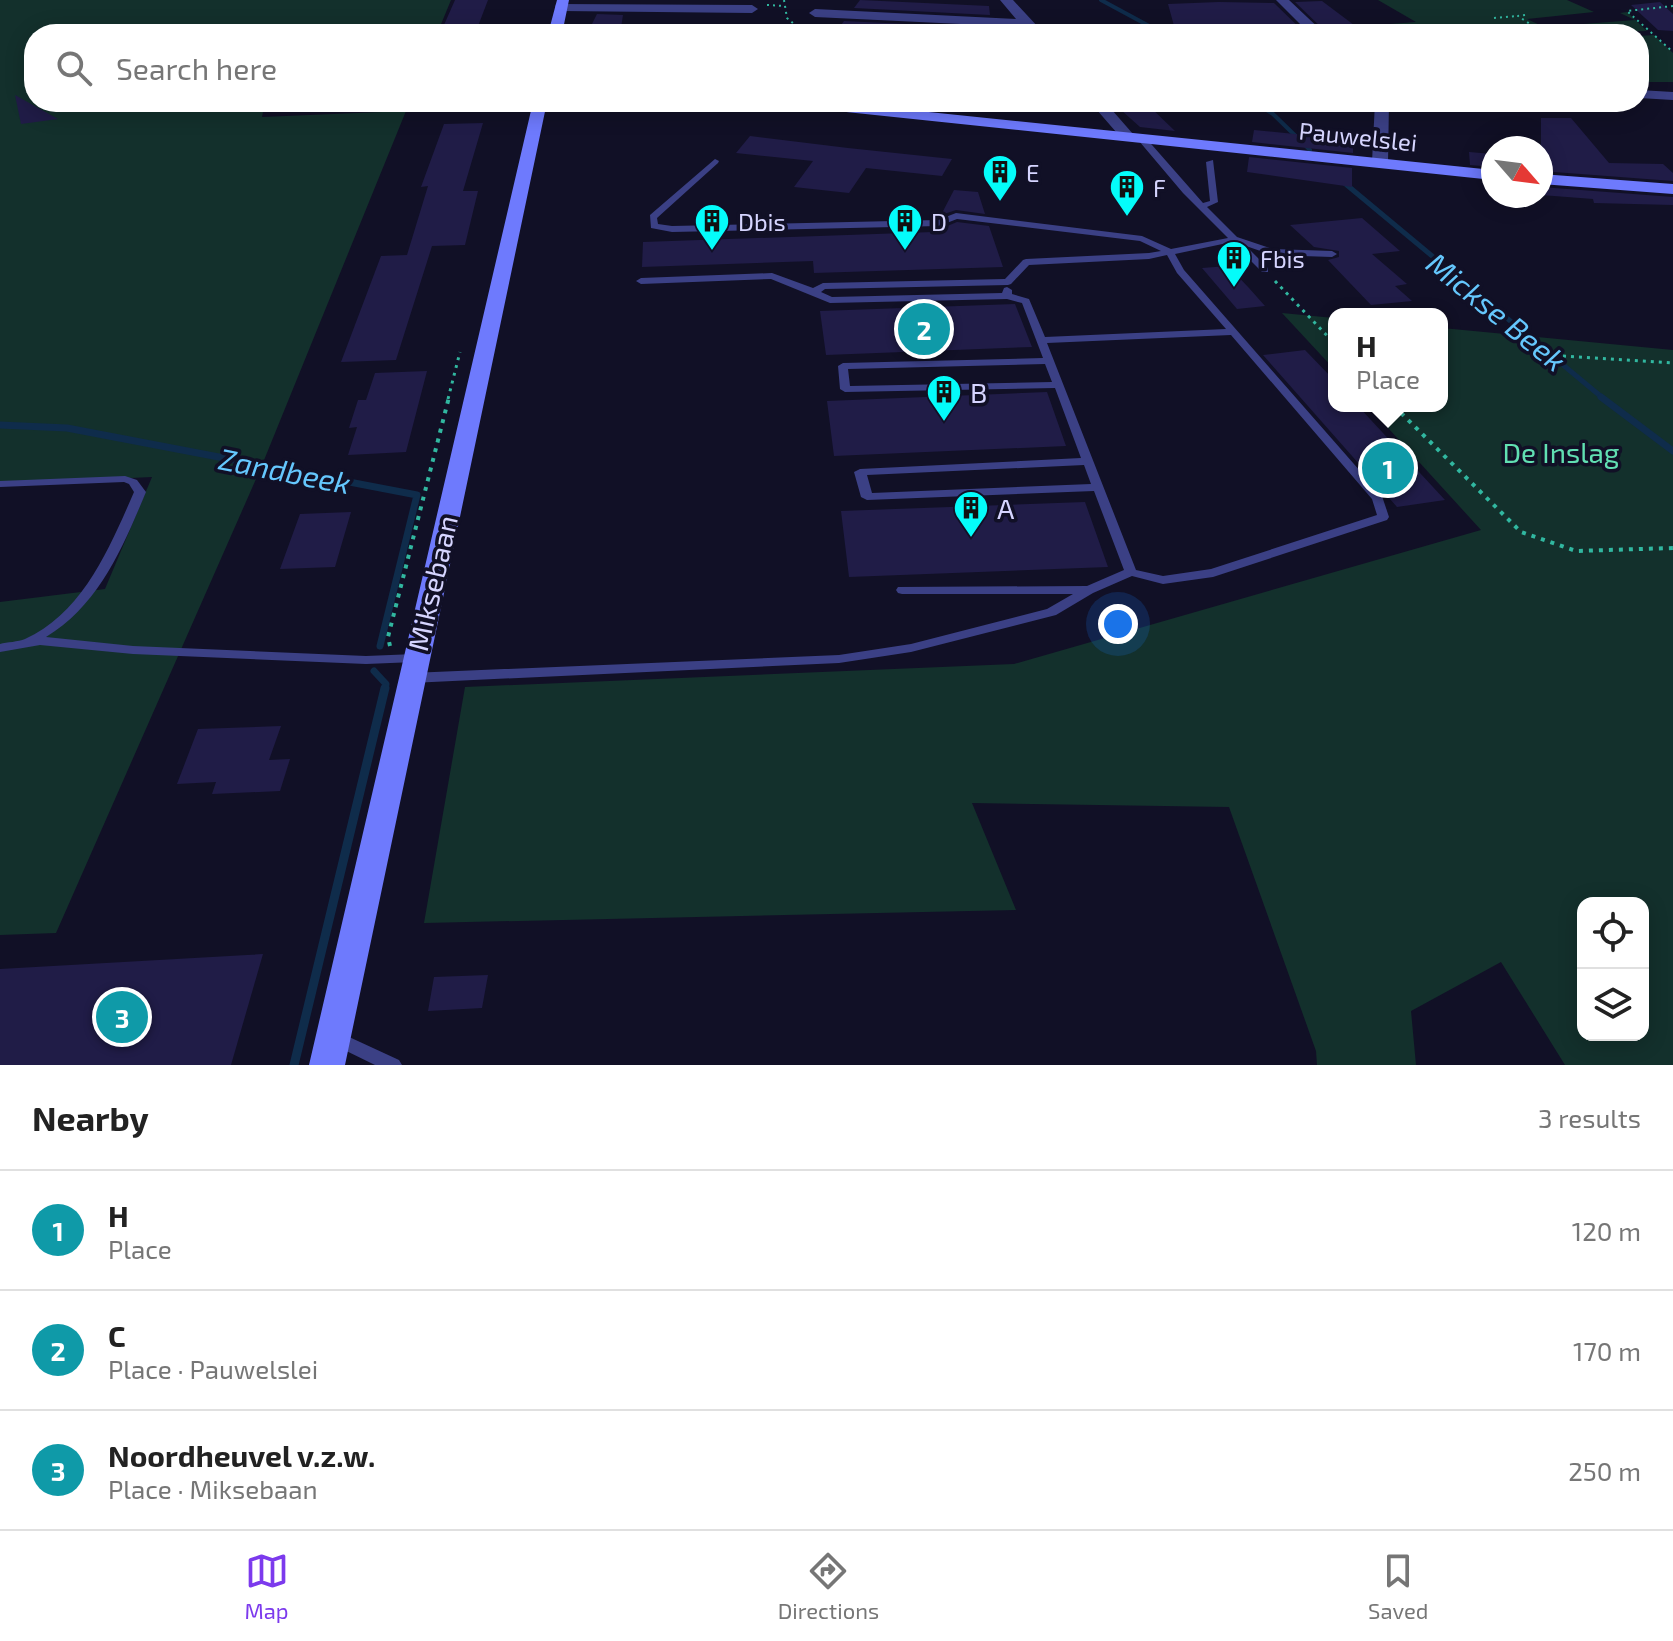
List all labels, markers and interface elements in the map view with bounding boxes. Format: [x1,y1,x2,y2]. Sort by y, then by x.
search box [24,24,1649,112]
icon: search [52,46,96,90]
text: Search here [116,50,277,86]
street label: Pauwelslei [1297,115,1419,157]
north arrow [1481,136,1553,208]
building icon: E [981,153,1019,203]
place label: E [1026,158,1039,187]
building icon: F [1108,168,1146,218]
place label: F [1153,173,1166,202]
building icon: Dbis [693,202,731,252]
building icon: D [886,202,924,252]
place label: Dbis [738,207,786,236]
place label: D [931,207,947,236]
building icon: Fbis [1215,239,1253,289]
place label: Fbis [1260,244,1305,273]
water label: Mickse Beek [1420,244,1574,378]
pin: 2 [898,299,950,359]
popup [1328,308,1448,412]
text: H [1356,327,1377,363]
text: Place [1356,363,1420,394]
building icon: B [925,373,963,423]
place label: B [970,375,987,409]
park label: De Inslag [1502,435,1620,469]
pin: 1 [1362,438,1414,498]
water label: Zandbeek [216,440,354,500]
building icon: A [952,489,990,539]
place label: A [997,491,1015,525]
street label: Miksebaan [400,512,464,654]
your location [1098,604,1138,644]
map controls [1577,897,1649,1041]
button: locate [1577,897,1649,969]
button: layers [1577,969,1649,1041]
pin: 3 [96,987,148,1047]
text: Nearby [32,1097,149,1138]
text: 3 results [1538,1102,1641,1133]
text: H [108,1197,129,1233]
text: 1 [52,1215,64,1246]
text: 120 m [1572,1215,1641,1246]
text: Place [108,1233,172,1264]
text: C [108,1317,126,1353]
text: 2 [50,1335,66,1366]
text: 170 m [1573,1335,1641,1366]
text: Place · Pauwelslei [108,1353,318,1384]
text: Noordheuvel v.z.w. [108,1437,375,1473]
text: 3 [51,1455,65,1486]
text: 250 m [1568,1455,1641,1486]
text: Place · Miksebaan [108,1473,318,1504]
tab: Map [245,1549,289,1623]
tab: Directions [778,1549,879,1623]
tab: Saved [1368,1549,1428,1623]

